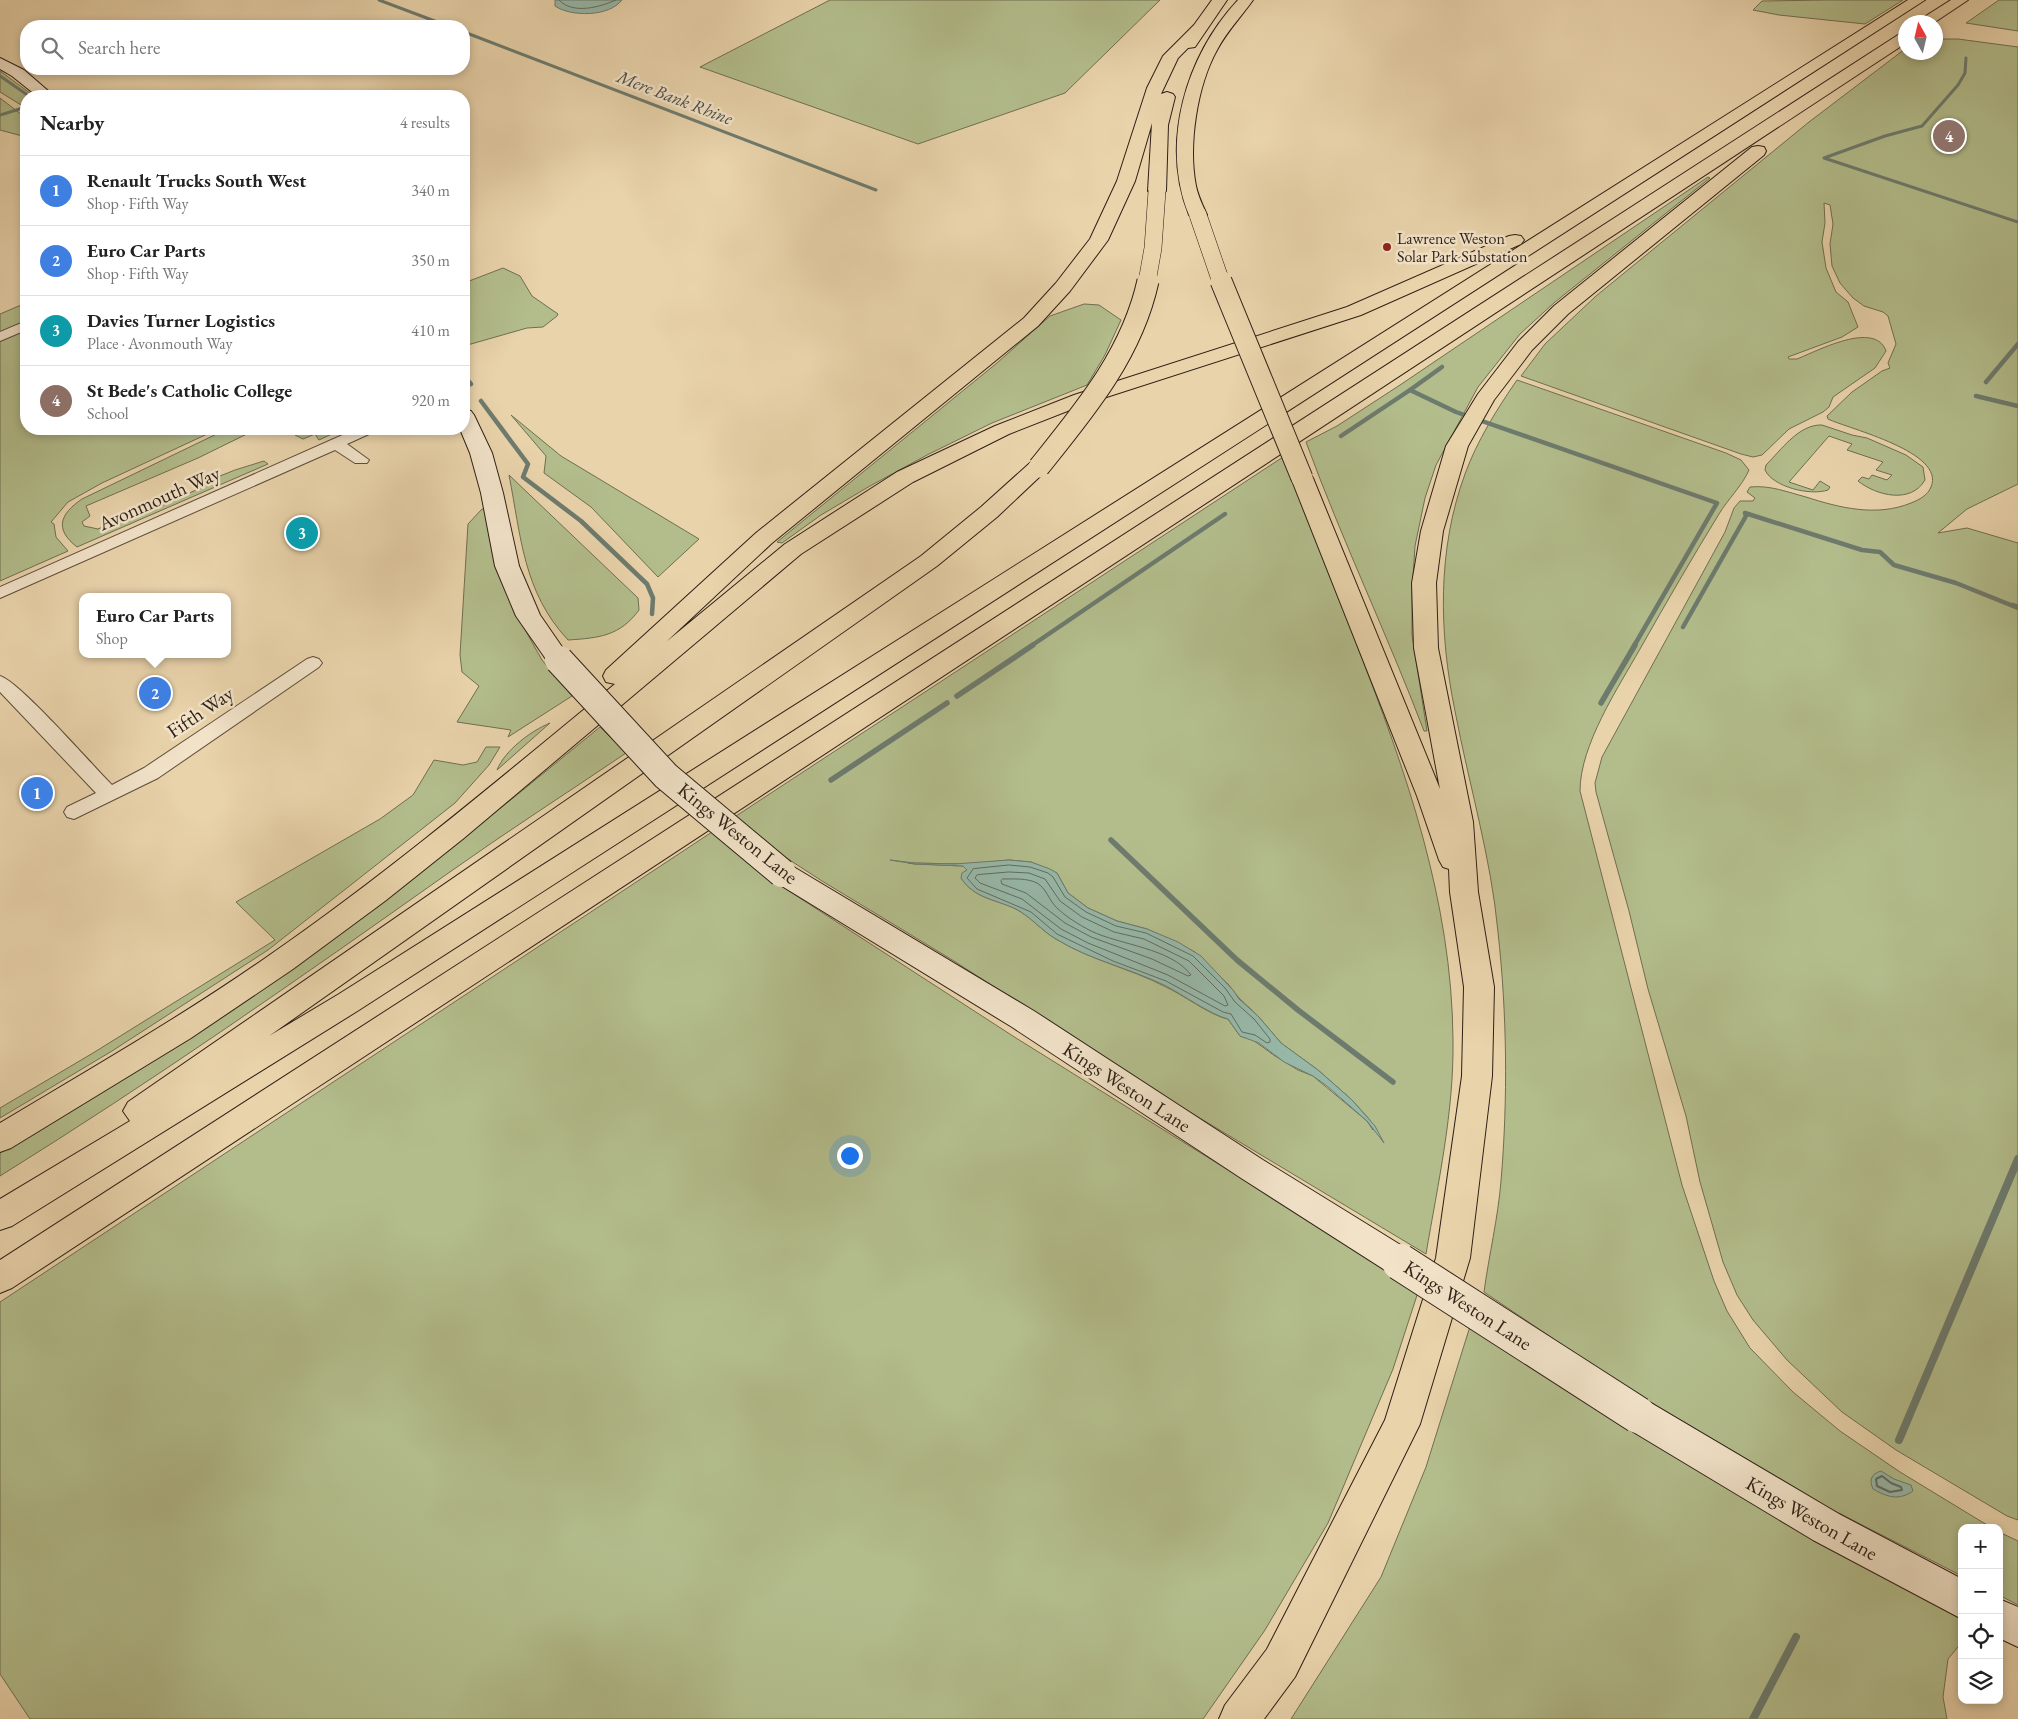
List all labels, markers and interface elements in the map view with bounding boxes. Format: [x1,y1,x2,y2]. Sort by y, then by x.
north arrow [1898,15,1943,60]
search box [20,20,470,75]
icon: search [38,34,66,62]
text: Search here [78,35,160,60]
water label: Mere Bank Rhine [613,64,737,130]
text: Nearby [40,109,104,136]
text: 4 results [400,112,450,133]
pin: 4 [1933,117,1965,155]
text: Renault Trucks South West [87,168,306,193]
text: 1 [52,180,60,201]
text: 340 m [411,180,450,201]
text: Shop · Fifth Way [87,193,188,214]
place label: Lawrence Weston Solar Park Substation [1397,228,1528,267]
text: Euro Car Parts [87,238,205,263]
marker: Lawrence Weston Solar Park Substation [1381,241,1393,253]
text: 2 [52,250,60,271]
text: 350 m [411,250,450,271]
text: Shop · Fifth Way [87,263,188,284]
text: Davies Turner Logistics [87,308,275,333]
text: 3 [52,320,60,341]
text: 410 m [411,320,450,341]
text: Place · Avonmouth Way [87,333,233,354]
text: St Bede's Catholic College [87,378,292,403]
text: 4 [52,390,60,411]
text: 920 m [411,390,450,411]
text: School [87,403,129,424]
street label: Avonmouth Way [93,459,224,537]
pin: 3 [286,514,318,552]
popup [79,593,231,658]
text: Euro Car Parts [96,603,214,628]
text: Shop [96,628,128,649]
pin: 2 [139,674,171,712]
street label: Fifth Way [162,680,239,744]
pin: 1 [21,774,53,812]
street label: Kings Weston Lane [672,776,804,890]
street label: Kings Weston Lane [1058,1036,1196,1138]
your location [837,1143,863,1169]
street label: Kings Weston Lane [1399,1254,1537,1356]
street label: Kings Weston Lane [1742,1470,1883,1566]
map controls [1958,1524,2003,1704]
button: + [1958,1524,2003,1569]
button: − [1958,1569,2003,1614]
button: locate [1958,1614,2003,1659]
button: layers [1958,1659,2003,1704]

